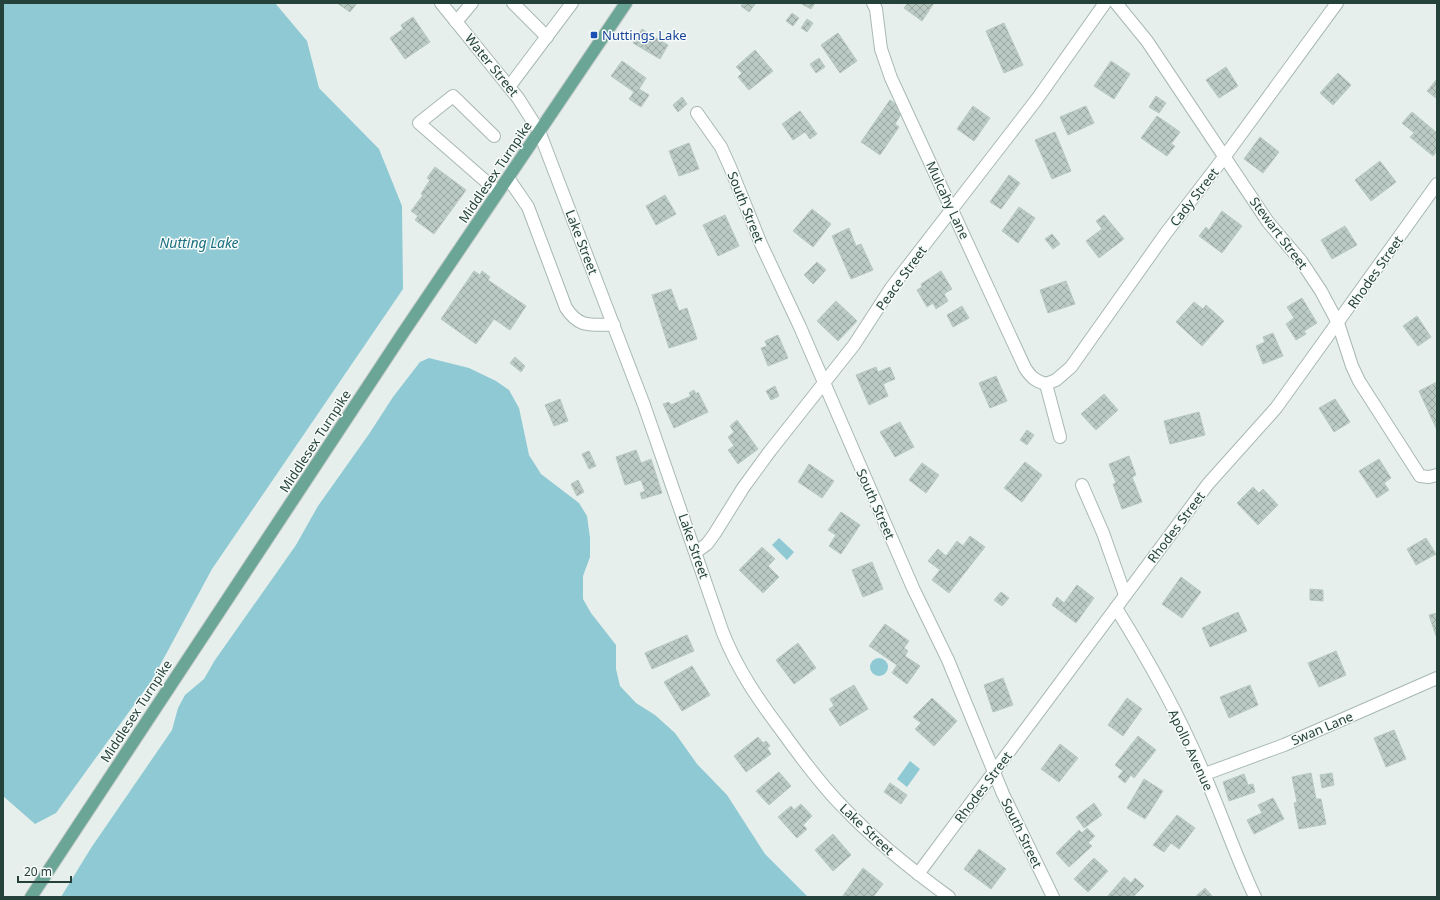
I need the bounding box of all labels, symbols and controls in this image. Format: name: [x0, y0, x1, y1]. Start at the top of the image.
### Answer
place label: Nuttings Lake: [602, 26, 687, 44]
street label: Water Street: [461, 30, 523, 101]
marker: Nuttings Lake: [589, 30, 599, 40]
street label: Middlesex Turnpike: [454, 118, 536, 226]
street label: Mulcahy Lane: [922, 158, 974, 242]
street label: Cady Street: [1165, 164, 1223, 230]
street label: South Street: [724, 169, 769, 246]
street label: Stewart Street: [1246, 193, 1312, 273]
street label: Lake Street: [561, 207, 603, 277]
street label: Rhodes Street: [1343, 232, 1407, 312]
water label: Nutting Lake: [159, 233, 239, 252]
street label: Peace Street: [871, 242, 931, 314]
street label: Middlesex Turnpike: [275, 386, 355, 496]
street label: South Street: [852, 466, 900, 542]
street label: Rhodes Street: [1143, 487, 1209, 566]
street label: Lake Street: [674, 511, 714, 581]
street label: Middlesex Turnpike: [96, 656, 176, 766]
street label: Apollo Avenue: [1164, 706, 1218, 794]
street label: Swan Lane: [1288, 707, 1356, 749]
street label: Rhodes Street: [950, 747, 1016, 826]
street label: South Street: [997, 795, 1047, 871]
street label: Lake Street: [836, 799, 898, 859]
scale bar: [18, 858, 71, 884]
text: 20 m: [24, 863, 52, 880]

